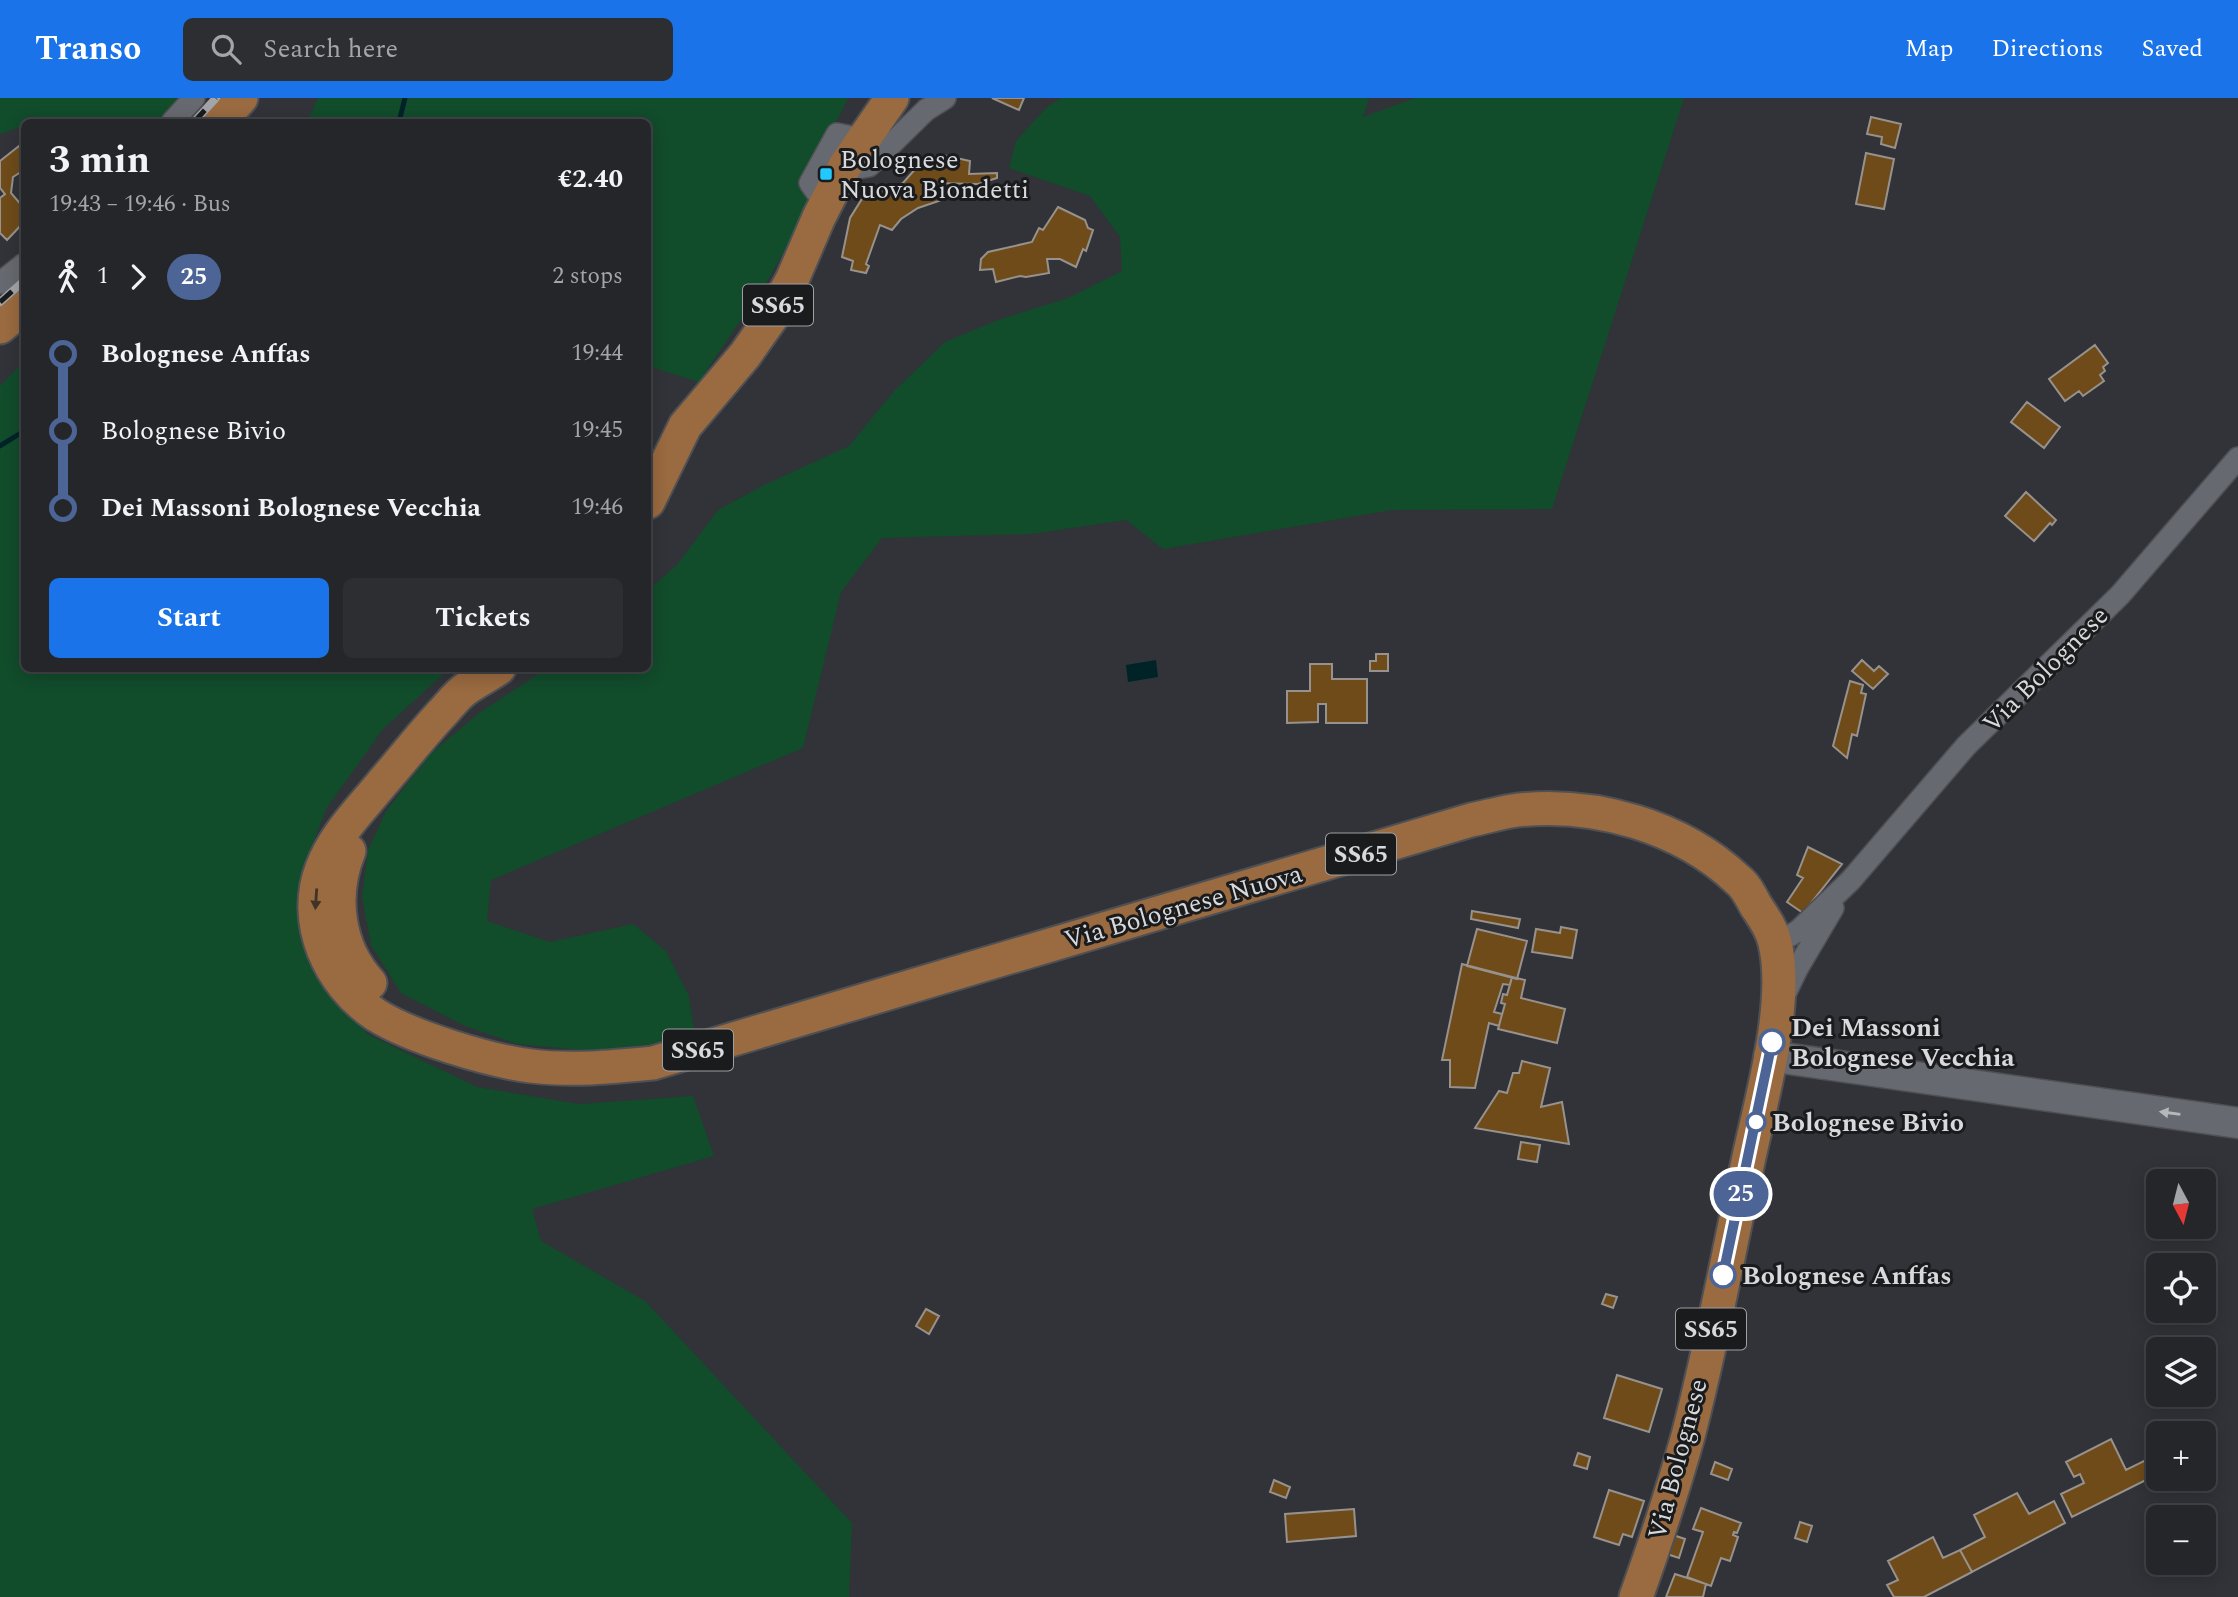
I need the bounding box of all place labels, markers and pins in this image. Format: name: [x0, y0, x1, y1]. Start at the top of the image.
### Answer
place label: Bolognese Nuova Biondetti: [840, 140, 1029, 210]
marker: Bolognese Nuova Biondetti: [818, 166, 834, 182]
place label: Dei Massoni Bolognese Vecchia: [1791, 1008, 2015, 1078]
marker: Dei Massoni Bolognese Vecchia: [1759, 1029, 1785, 1055]
place label: Bolognese Bivio: [1772, 1103, 1964, 1143]
marker: Bolognese Bivio: [1746, 1112, 1766, 1132]
place label: Bolognese Anffas: [1742, 1256, 1952, 1296]
marker: Bolognese Anffas: [1710, 1262, 1736, 1288]

